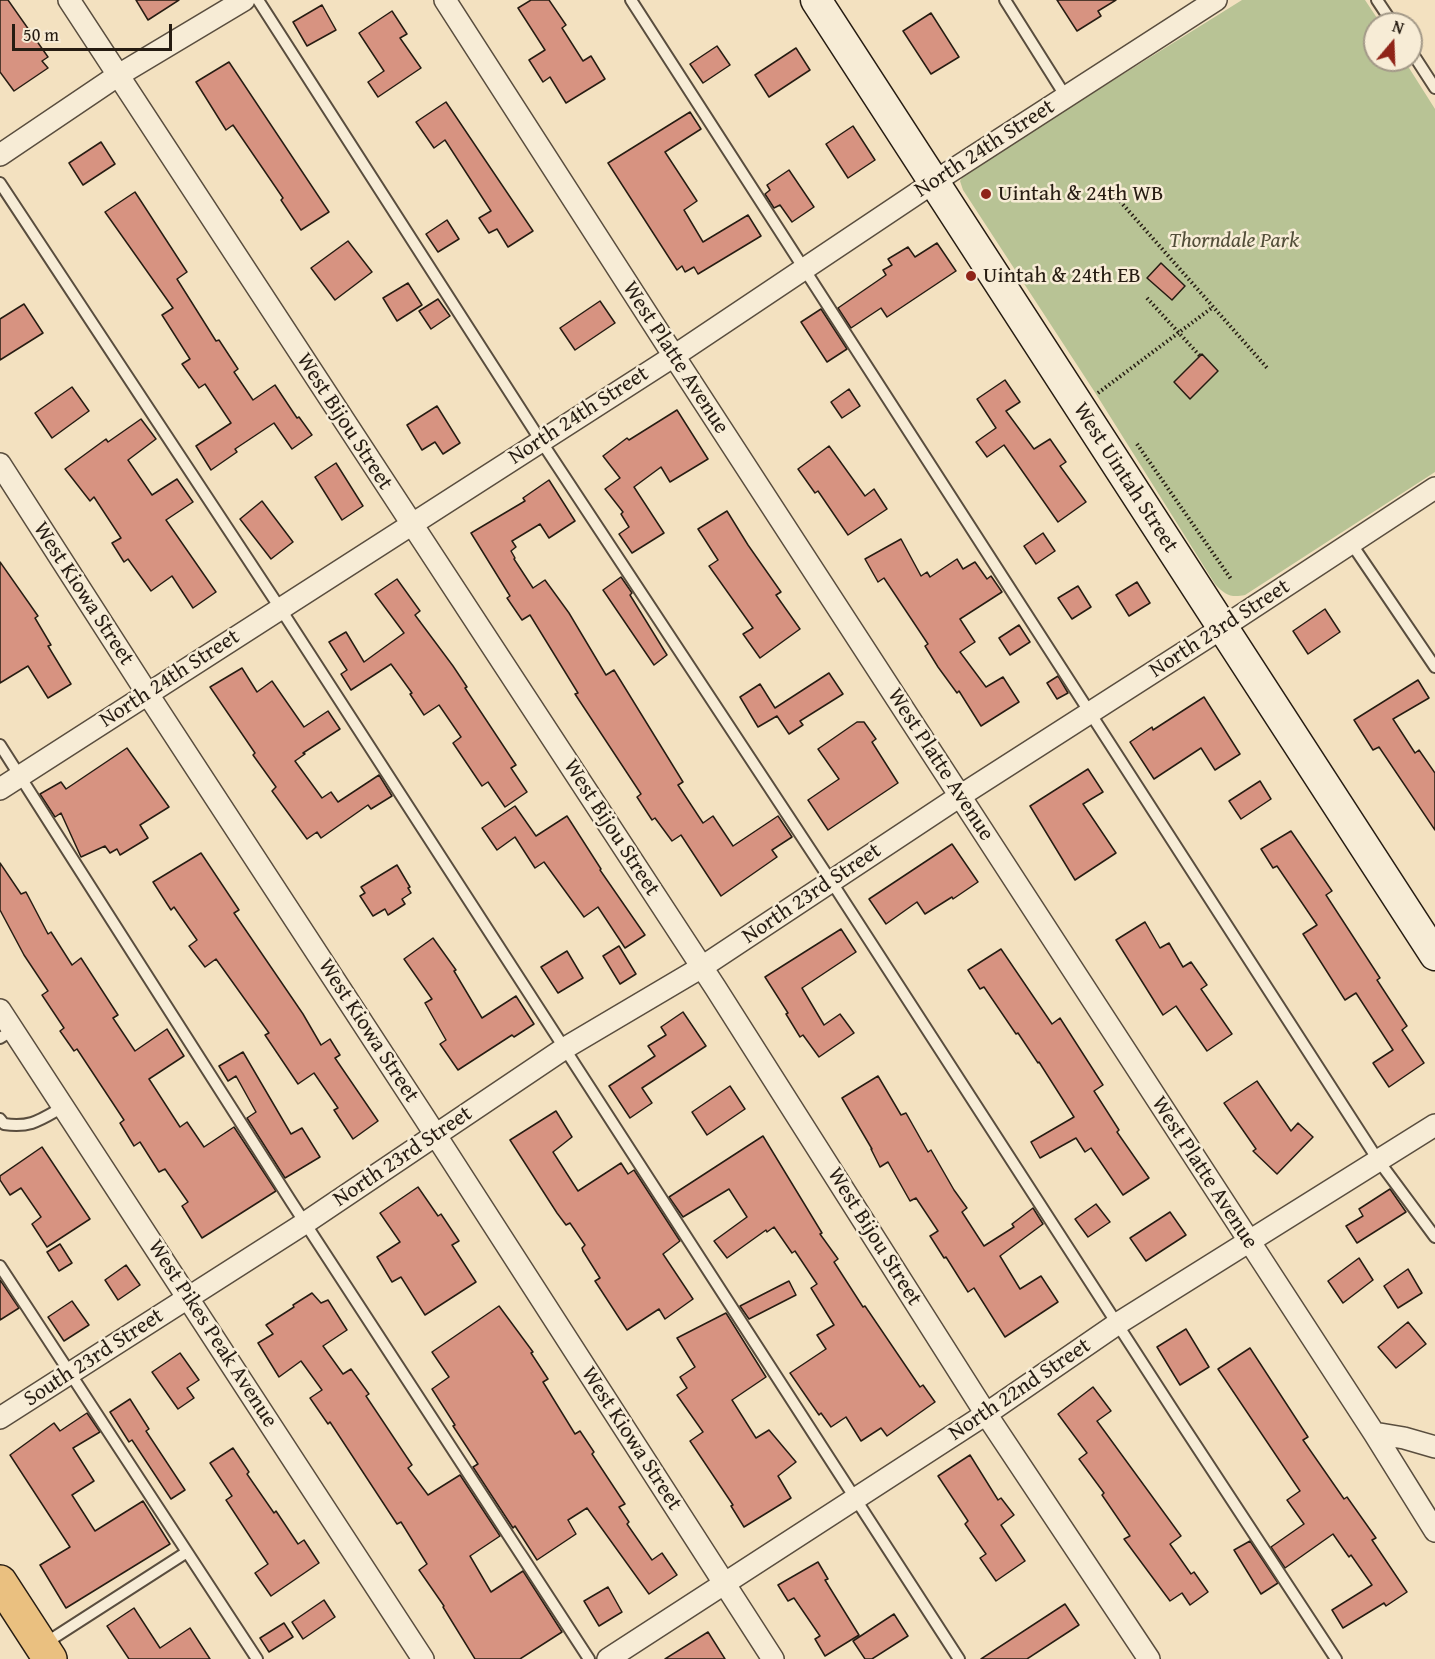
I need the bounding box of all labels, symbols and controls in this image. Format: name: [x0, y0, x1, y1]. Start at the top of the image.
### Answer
scale bar: [15, 12, 176, 50]
north arrow: [1363, 12, 1423, 72]
text: N: [1389, 14, 1407, 40]
text: 50 m: [23, 21, 59, 48]
street label: North 24th Street: [910, 94, 1060, 204]
place label: Uintah & 24th WB: [998, 181, 1163, 207]
marker: Uintah & 24th WB: [979, 187, 993, 201]
park label: Thorndale Park: [1169, 228, 1299, 254]
place label: Uintah & 24th EB: [983, 263, 1141, 289]
marker: Uintah & 24th EB: [964, 269, 978, 283]
street label: West Platte Avenue: [616, 277, 734, 439]
street label: West Bijou Street: [290, 349, 398, 495]
street label: North 24th Street: [504, 361, 654, 471]
street label: West Uintah Street: [1067, 398, 1183, 558]
street label: West Kiowa Street: [27, 517, 139, 671]
street label: North 23rd Street: [1145, 574, 1295, 684]
street label: North 24th Street: [95, 624, 245, 734]
street label: West Platte Avenue: [881, 684, 999, 846]
street label: West Bijou Street: [557, 755, 665, 901]
street label: North 23rd Street: [738, 838, 886, 950]
street label: West Kiowa Street: [312, 954, 424, 1108]
street label: West Platte Avenue: [1145, 1092, 1263, 1254]
street label: North 23rd Street: [329, 1101, 477, 1213]
street label: West Bijou Street: [821, 1163, 927, 1311]
street label: West Pikes Peak Avenue: [141, 1235, 283, 1433]
street label: South 23rd Street: [19, 1303, 169, 1413]
street label: North 22nd Street: [944, 1333, 1096, 1447]
street label: West Kiowa Street: [575, 1362, 687, 1516]

